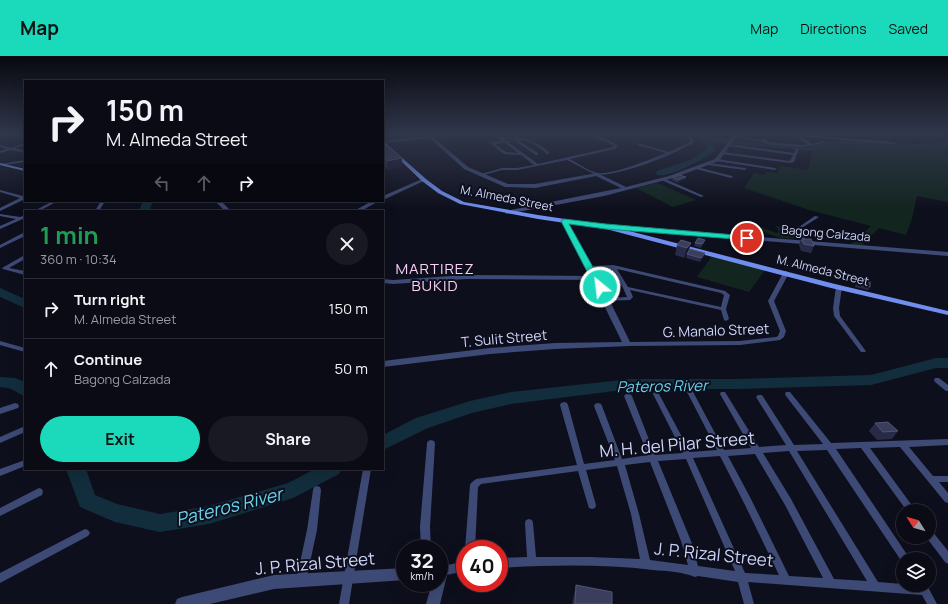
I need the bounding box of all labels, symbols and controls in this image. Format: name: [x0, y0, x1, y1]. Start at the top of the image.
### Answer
text: Map: [20, 15, 59, 41]
text: Map: [750, 19, 778, 38]
text: Directions: [800, 19, 867, 38]
text: Saved: [889, 19, 928, 38]
text: 150 m: [106, 91, 184, 129]
icon: right: [40, 96, 92, 148]
text: M. Almeda Street: [106, 127, 248, 151]
icon: left: [151, 172, 173, 194]
icon: ahead: [193, 172, 215, 194]
icon: right: [235, 172, 257, 194]
street label: M. Almeda Street: [459, 181, 555, 215]
text: 1 min: [40, 218, 99, 251]
pin: [730, 221, 764, 255]
street label: Bagong Calzada: [781, 221, 871, 245]
button: close: [326, 223, 368, 265]
icon: arrive: [736, 227, 758, 249]
text: 360 m · 10:34: [40, 250, 117, 268]
street label: M. Almeda Street: [775, 250, 871, 290]
district label: MARTIREZ BUKID: [395, 258, 475, 296]
position arrow: [579, 266, 621, 308]
text: Turn right: [74, 289, 145, 310]
icon: right: [40, 298, 62, 320]
text: 150 m: [329, 298, 368, 319]
text: M. Almeda Street: [74, 310, 176, 328]
street label: G. Manalo Street: [662, 319, 770, 341]
street label: T. Sulit Street: [460, 325, 548, 351]
text: Continue: [74, 349, 142, 370]
icon: ahead: [40, 358, 62, 380]
text: 50 m: [334, 358, 368, 379]
text: Bagong Calzada: [74, 370, 171, 388]
water label: Pateros River: [616, 375, 710, 397]
button: Exit: [40, 416, 200, 462]
button: Share: [208, 416, 368, 462]
street label: M. H. del Pilar Street: [598, 426, 756, 462]
water label: Pateros River: [173, 481, 287, 531]
north arrow: [896, 504, 936, 544]
map controls: [896, 504, 936, 592]
street label: J. P. Rizal Street: [653, 536, 775, 572]
speed limit sign: 40: [456, 540, 508, 592]
street label: J. P. Rizal Street: [254, 546, 376, 580]
text: 32: [410, 547, 434, 574]
button: layers: [896, 552, 936, 592]
text: km/h: [410, 569, 434, 583]

